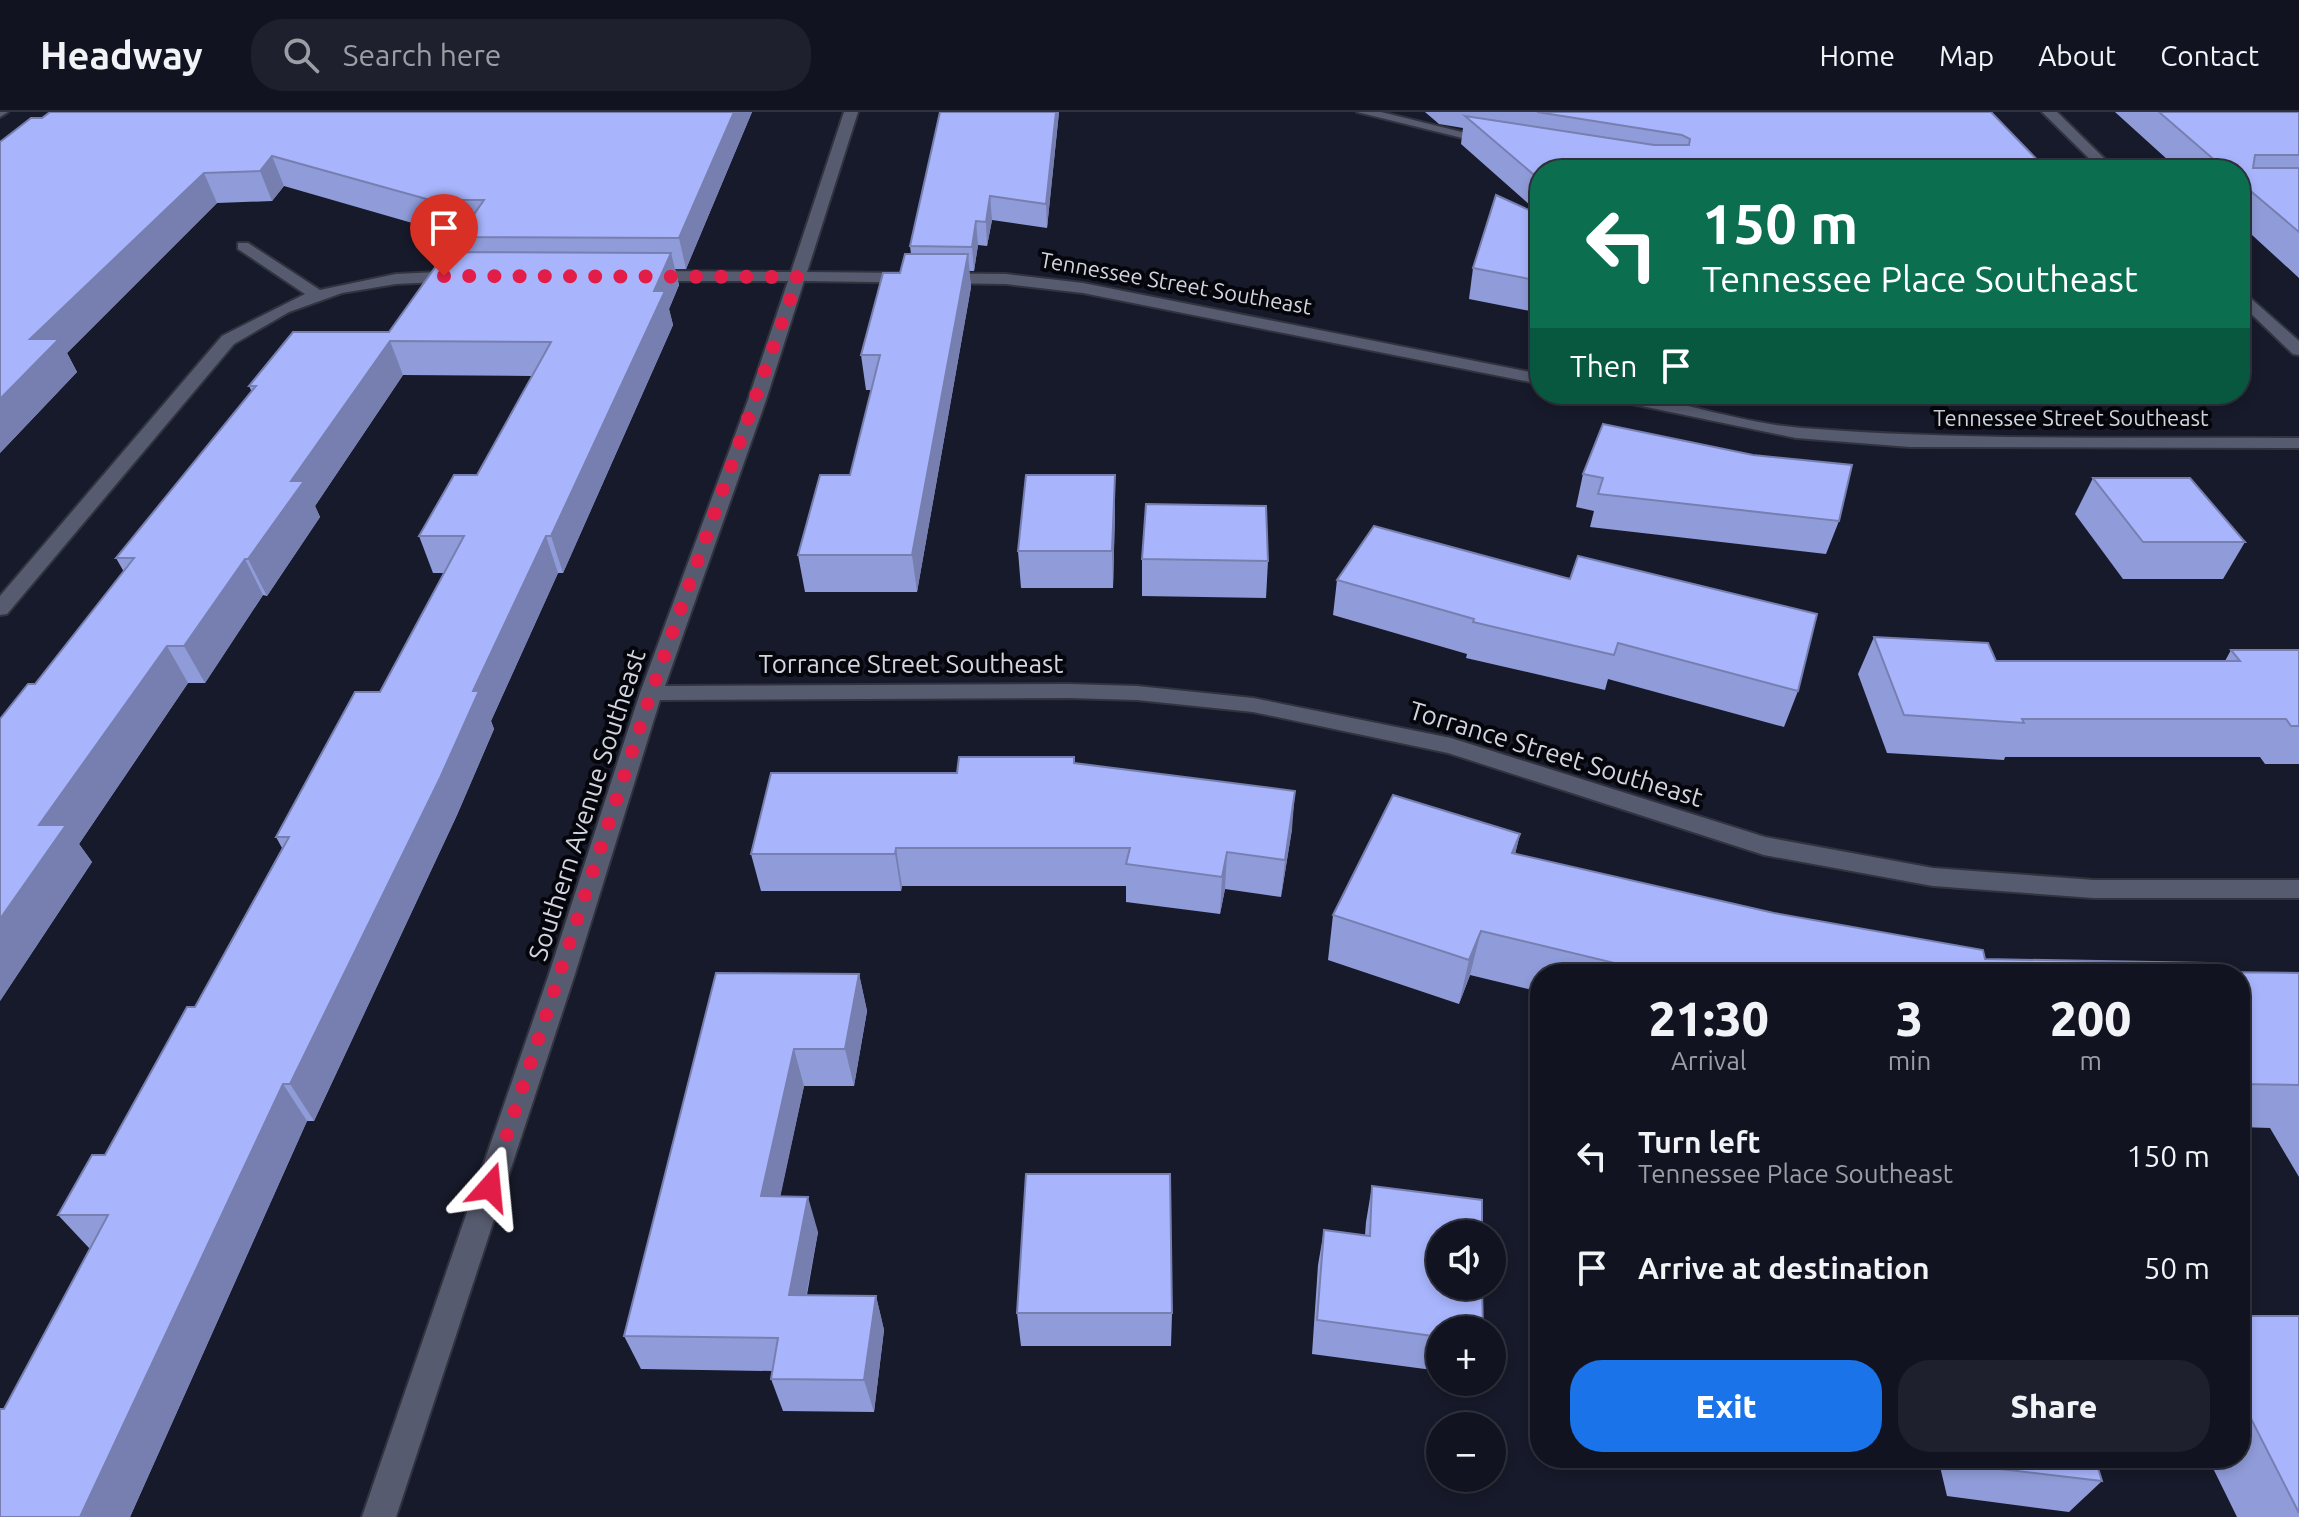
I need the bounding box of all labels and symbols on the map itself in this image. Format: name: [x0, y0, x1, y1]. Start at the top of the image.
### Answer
pin: [410, 194, 478, 276]
street label: Tennessee Street Southeast: [1038, 246, 1314, 319]
street label: Tennessee Street Southeast: [1933, 405, 2209, 430]
street label: Southern Avenue Southeast: [522, 646, 651, 964]
street label: Torrance Street Southeast: [758, 649, 1064, 678]
street label: Torrance Street Southeast: [1406, 695, 1706, 812]
position arrow: [448, 1145, 532, 1229]

